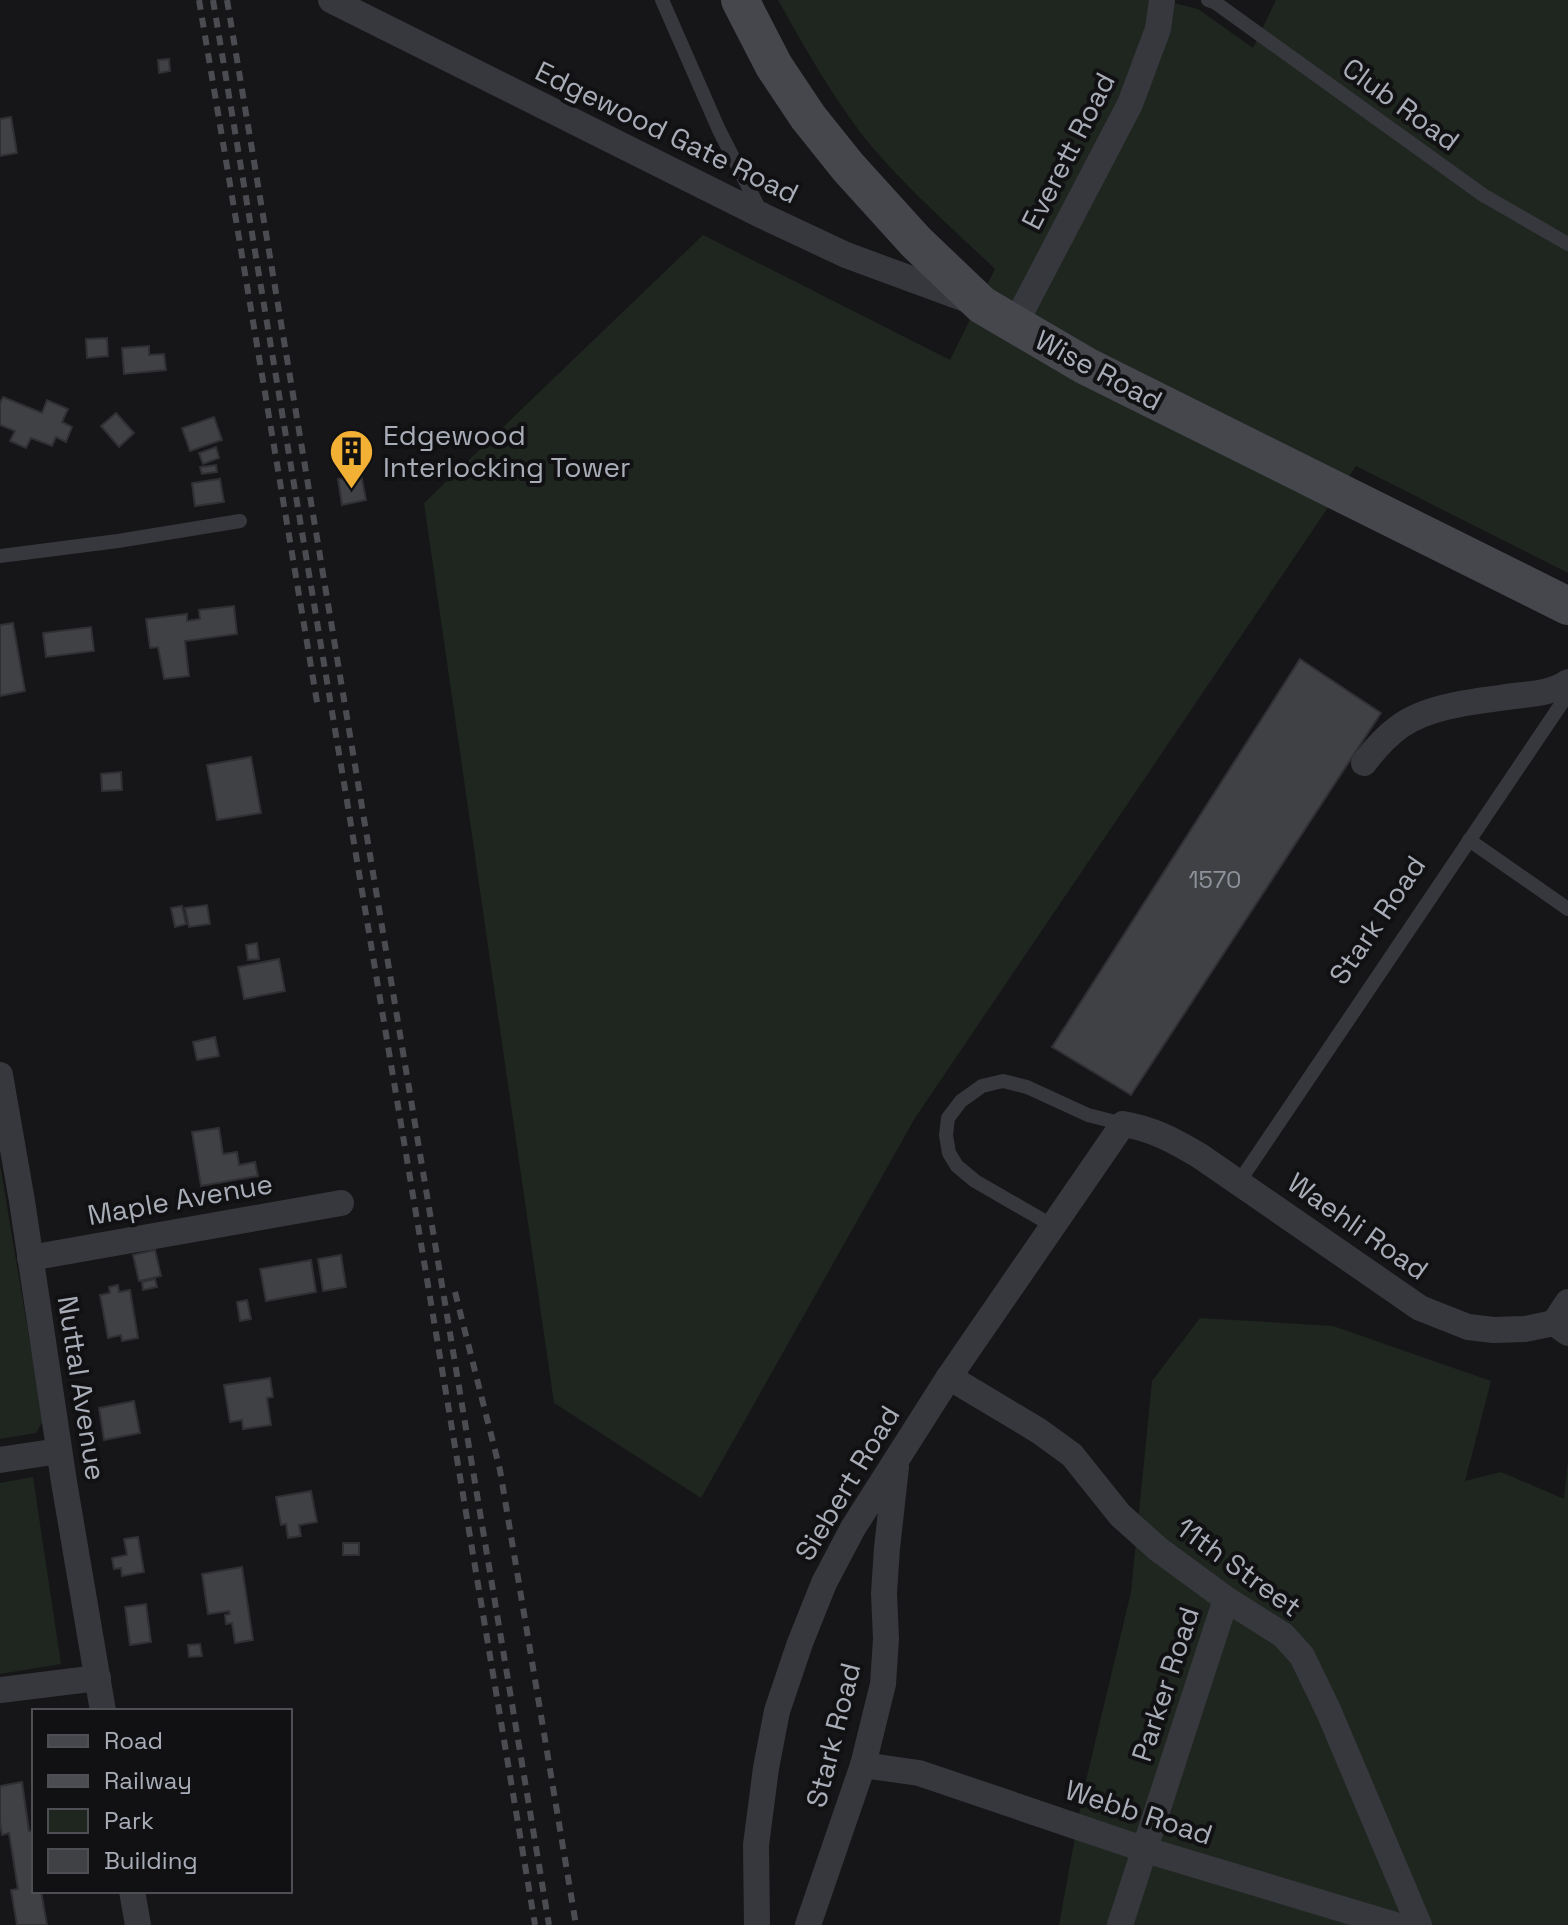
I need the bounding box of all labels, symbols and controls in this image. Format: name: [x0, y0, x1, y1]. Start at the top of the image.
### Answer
street label: Club Road: [1335, 49, 1467, 159]
street label: Edgewood Gate Road: [529, 53, 805, 211]
street label: Everett Road: [1013, 67, 1123, 235]
street label: Wise Road: [1029, 322, 1169, 418]
place label: Edgewood Interlocking Tower: [383, 417, 631, 485]
building icon: Edgewood Interlocking Tower: [328, 427, 376, 490]
street label: Stark Road: [1321, 849, 1433, 991]
house number: 1570: [1189, 864, 1241, 895]
street label: Waehli Road: [1281, 1164, 1435, 1288]
street label: Maple Avenue: [85, 1165, 275, 1233]
street label: Nuttal Avenue: [50, 1293, 114, 1483]
street label: Siebert Road: [787, 1399, 907, 1567]
street label: 11th Street: [1169, 1509, 1309, 1625]
street label: Parker Road: [1123, 1602, 1207, 1766]
street label: Stark Road: [798, 1659, 868, 1811]
legend: [32, 1709, 292, 1893]
text: Road: [104, 1725, 163, 1756]
text: Railway: [104, 1765, 192, 1796]
street label: Webb Road: [1061, 1771, 1217, 1853]
text: Park: [104, 1805, 154, 1836]
text: Building: [104, 1845, 198, 1876]

